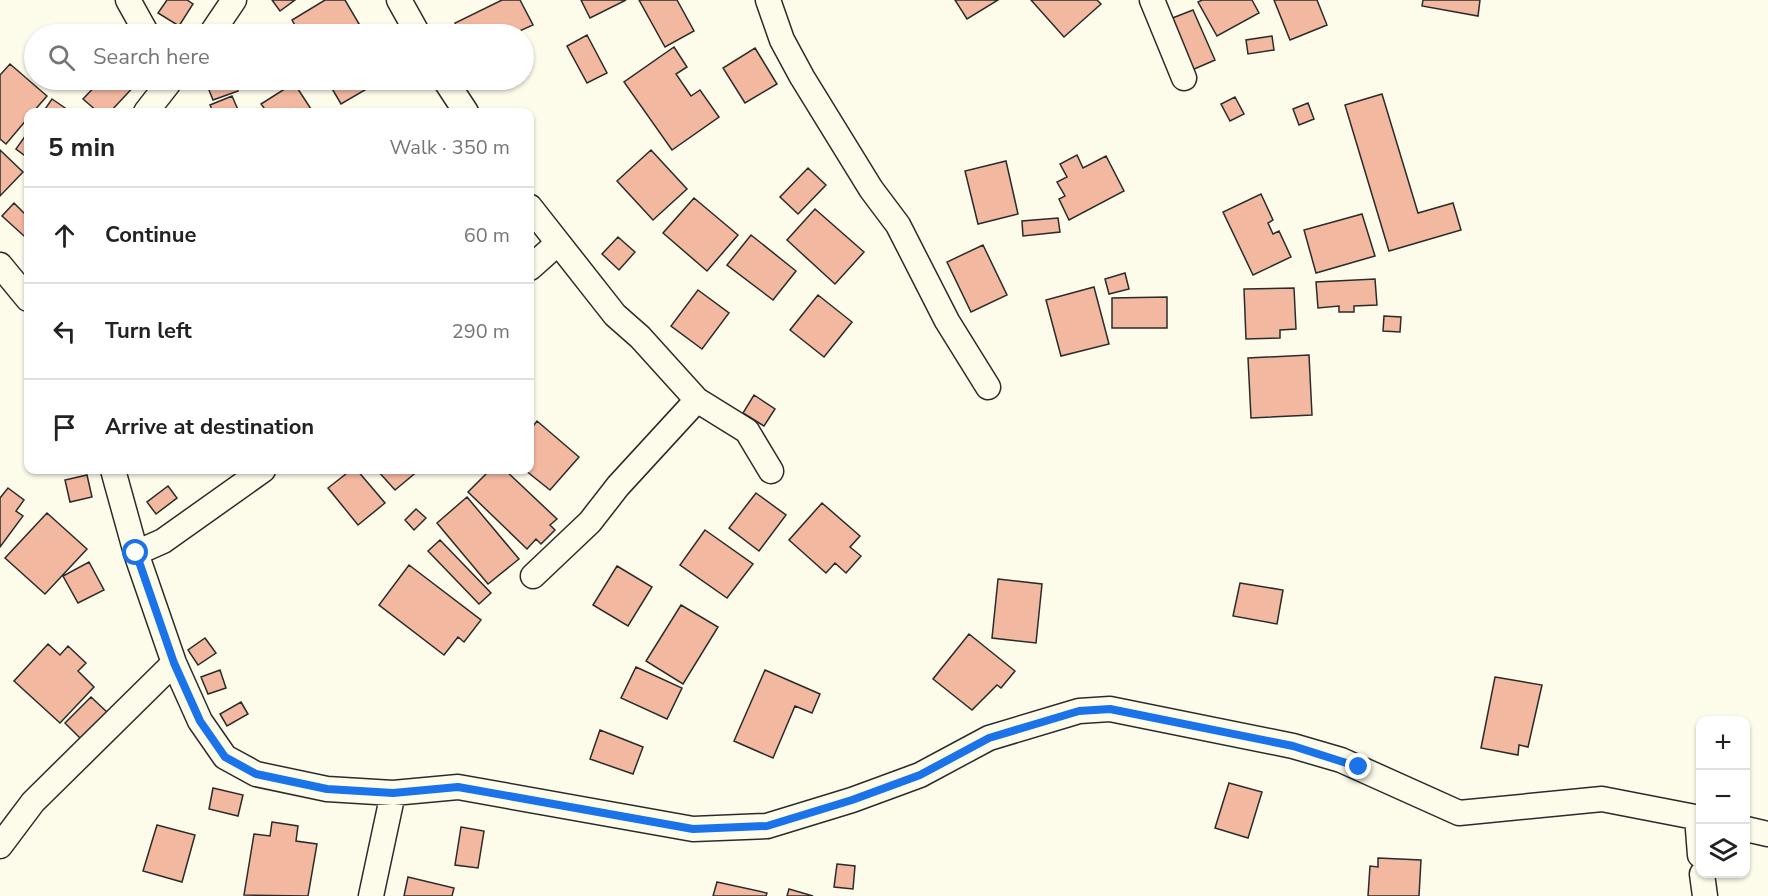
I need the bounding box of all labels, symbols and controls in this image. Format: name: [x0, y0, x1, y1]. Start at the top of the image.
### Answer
search box: [24, 24, 534, 90]
icon: search: [45, 41, 78, 74]
text: Search here: [93, 42, 210, 72]
text: 5 min: [48, 130, 115, 165]
text: Walk · 350 m: [390, 134, 510, 161]
icon: ahead: [48, 219, 81, 252]
text: Continue: [105, 220, 196, 250]
text: 60 m: [464, 222, 510, 249]
icon: left: [48, 315, 81, 348]
text: Turn left: [105, 316, 192, 346]
text: 290 m: [452, 318, 510, 345]
icon: arrive: [48, 411, 81, 444]
text: Arrive at destination: [105, 412, 314, 442]
route start: [122, 539, 148, 565]
map controls: [1696, 716, 1750, 878]
button: +: [1696, 716, 1750, 770]
route end: [1345, 753, 1371, 779]
button: −: [1696, 770, 1750, 824]
button: layers: [1696, 824, 1750, 878]

